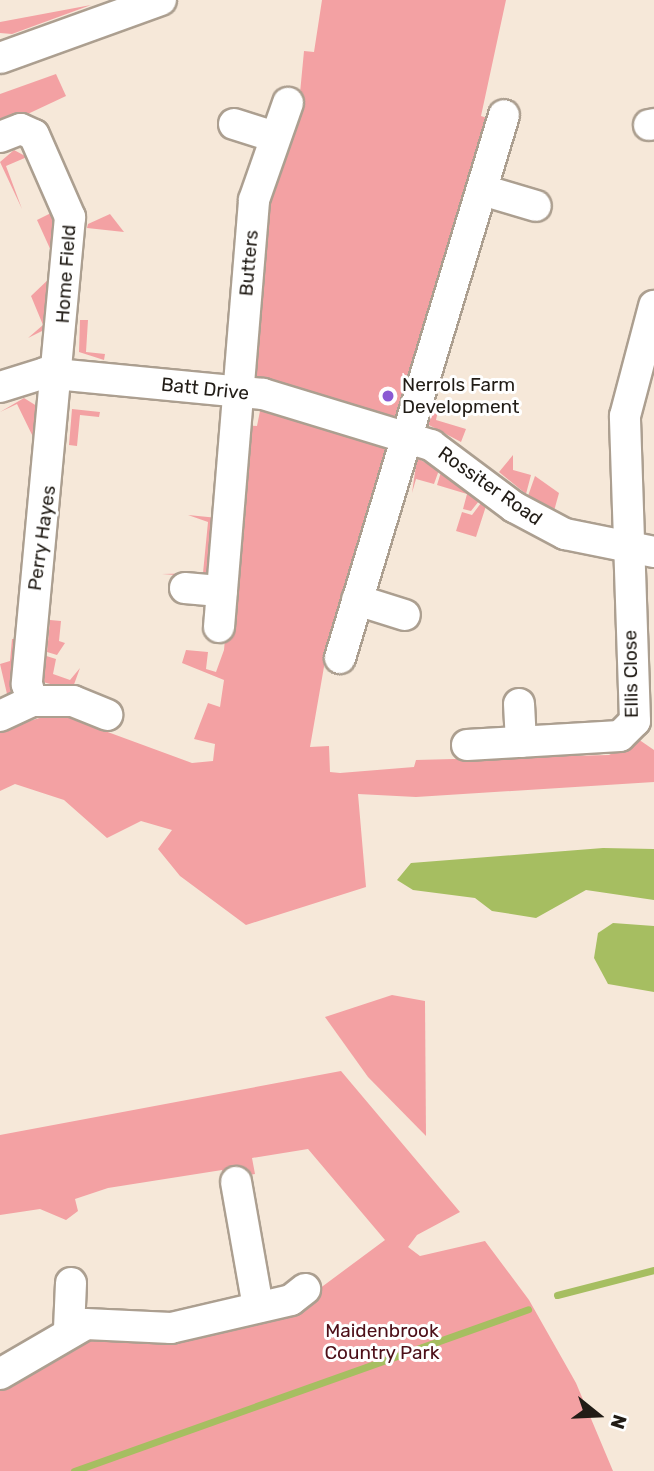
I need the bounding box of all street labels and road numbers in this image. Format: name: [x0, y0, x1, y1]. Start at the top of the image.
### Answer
street label: Home Field: [51, 224, 81, 324]
street label: Butters: [235, 229, 263, 297]
street label: Batt Drive: [160, 373, 250, 405]
street label: Rossiter Road: [433, 442, 547, 530]
street label: Perry Hayes: [23, 484, 61, 592]
street label: Ellis Close: [619, 630, 643, 718]

